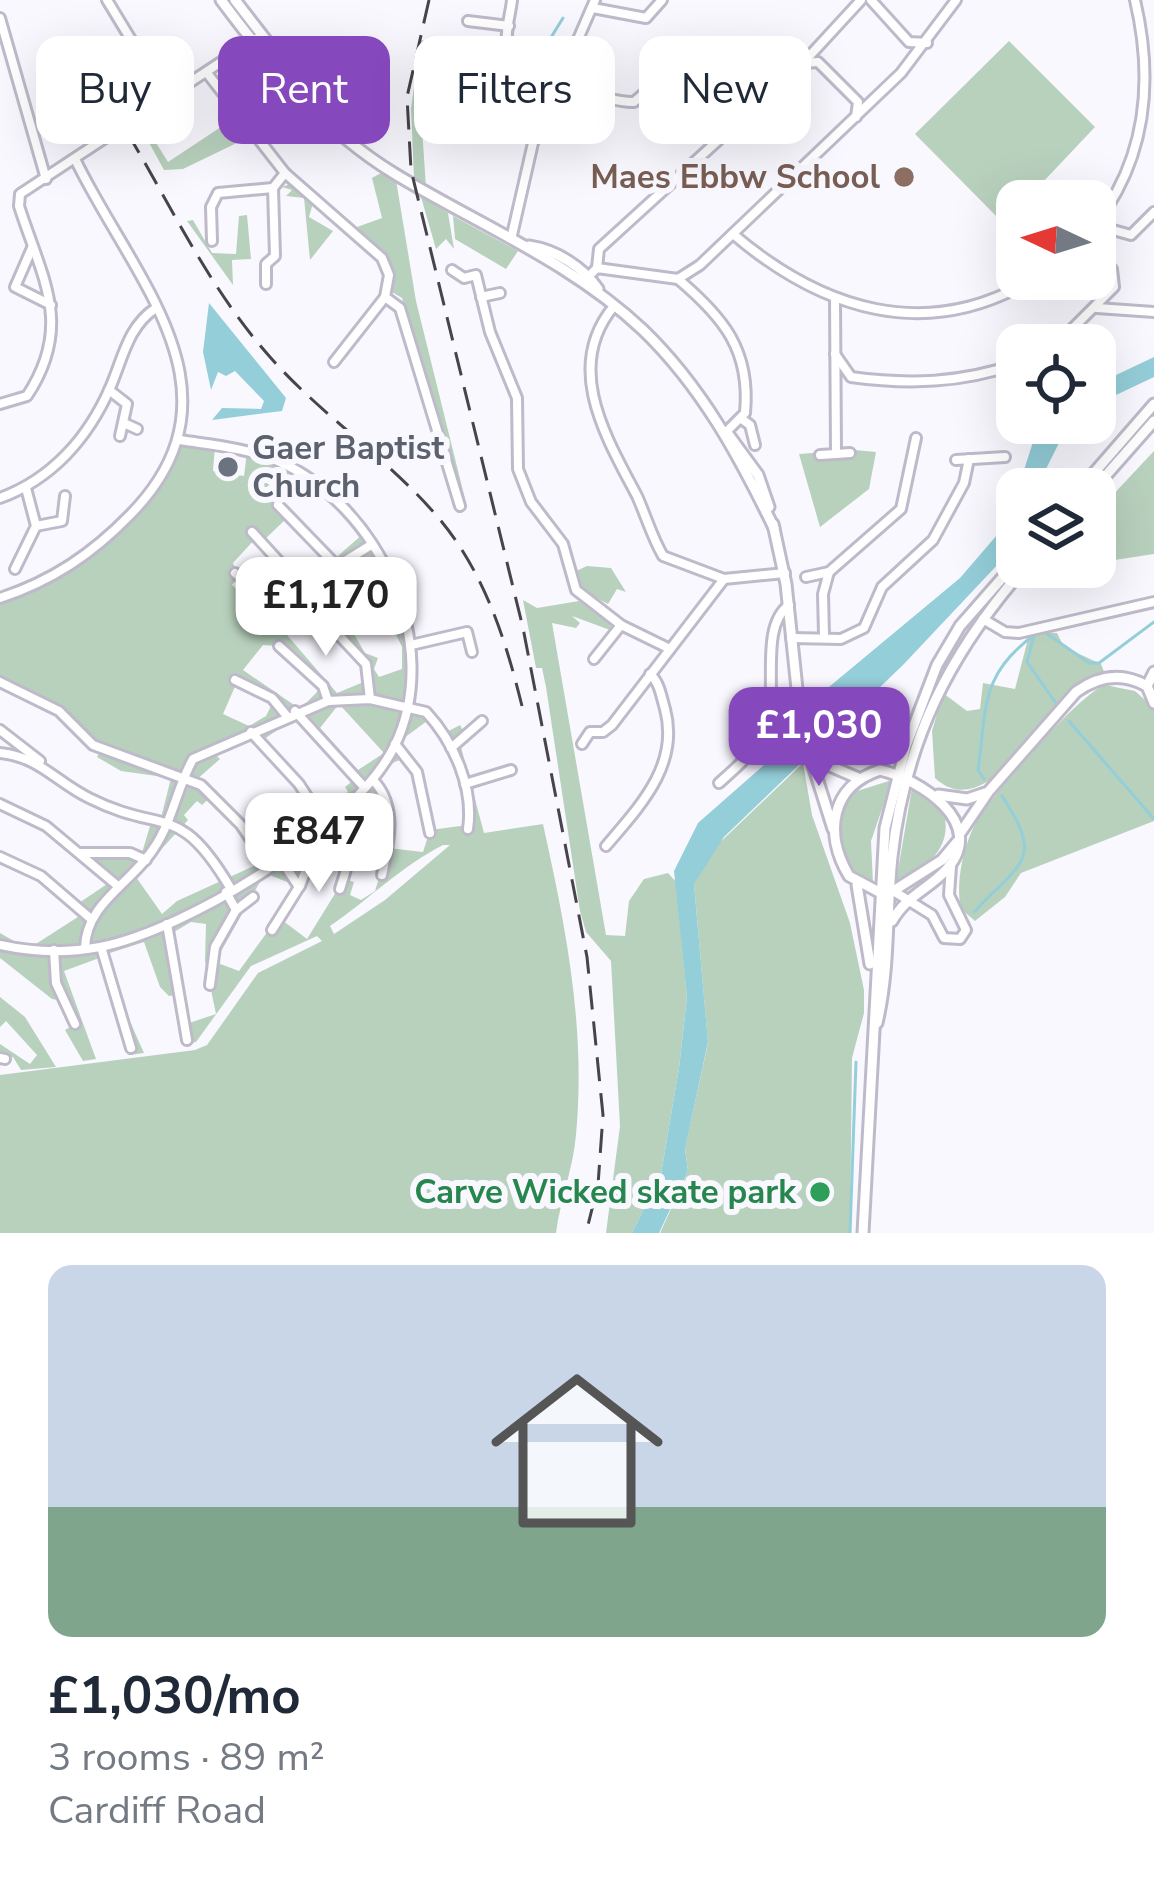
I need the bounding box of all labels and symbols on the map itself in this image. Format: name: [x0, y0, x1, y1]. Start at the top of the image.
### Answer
place label: Maes Ebbw School: [590, 155, 880, 200]
marker: Maes Ebbw School: [891, 164, 917, 190]
north arrow: [996, 180, 1116, 300]
place label: Gaer Baptist Church: [252, 426, 444, 509]
marker: Gaer Baptist Church: [215, 454, 241, 480]
pin: £1,170: [228, 557, 424, 659]
pin: £1,030: [721, 687, 917, 789]
pin: £847: [248, 793, 390, 895]
place label: Carve Wicked skate park: [414, 1170, 797, 1215]
marker: Carve Wicked skate park: [807, 1179, 833, 1205]

